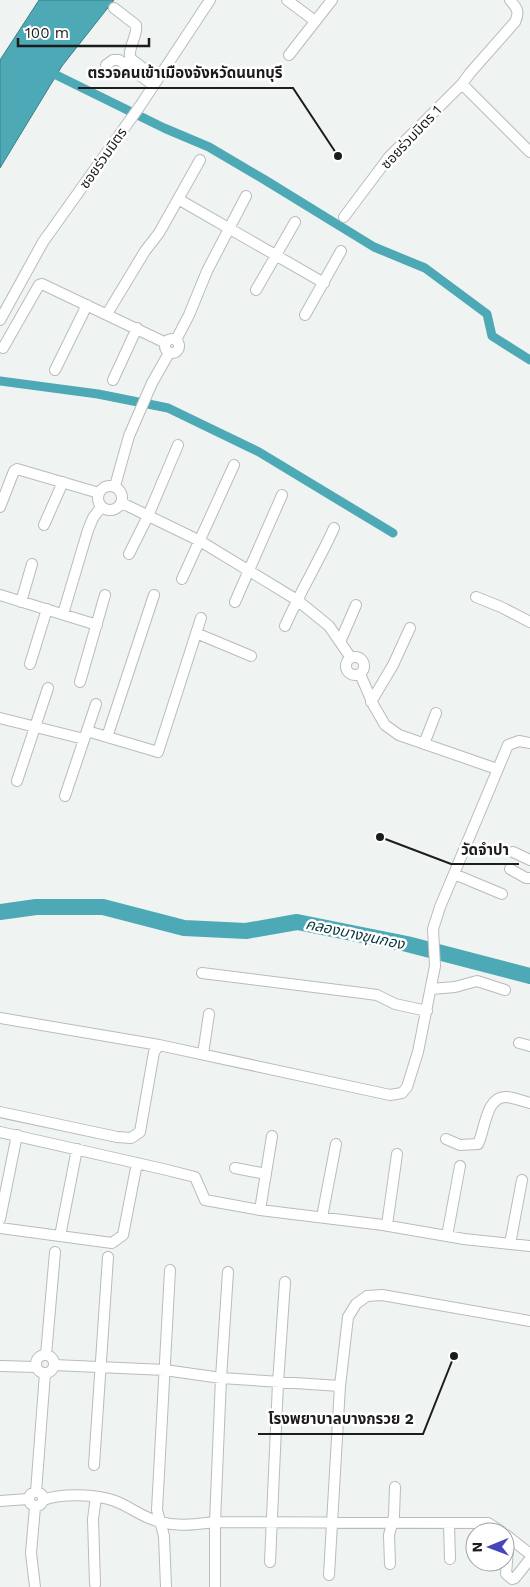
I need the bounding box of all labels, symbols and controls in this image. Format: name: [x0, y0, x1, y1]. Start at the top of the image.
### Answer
scale bar: [18, 15, 149, 47]
text: 100 m: [25, 24, 69, 42]
callout: ตรวจคนเข้าเมืองจังหวัดนนทบุรี: [78, 58, 293, 88]
text: ตรวจคนเข้าเมืองจังหวัดนนทบุรี: [87, 64, 283, 82]
street label: ซอยร่วมมิตร 1: [378, 102, 444, 172]
street label: ซอยร่วมมิตร: [76, 124, 130, 192]
callout: วัดจําปา: [451, 834, 519, 864]
text: วัดจําปา: [461, 841, 509, 859]
water label: คลองบางขุนกอง: [304, 915, 407, 953]
callout: โรงพยาบาลบางกรวย 2: [258, 1404, 423, 1434]
text: โรงพยาบาลบางกรวย 2: [268, 1410, 414, 1428]
north arrow: [465, 1522, 515, 1572]
text: N: [469, 1542, 485, 1553]

